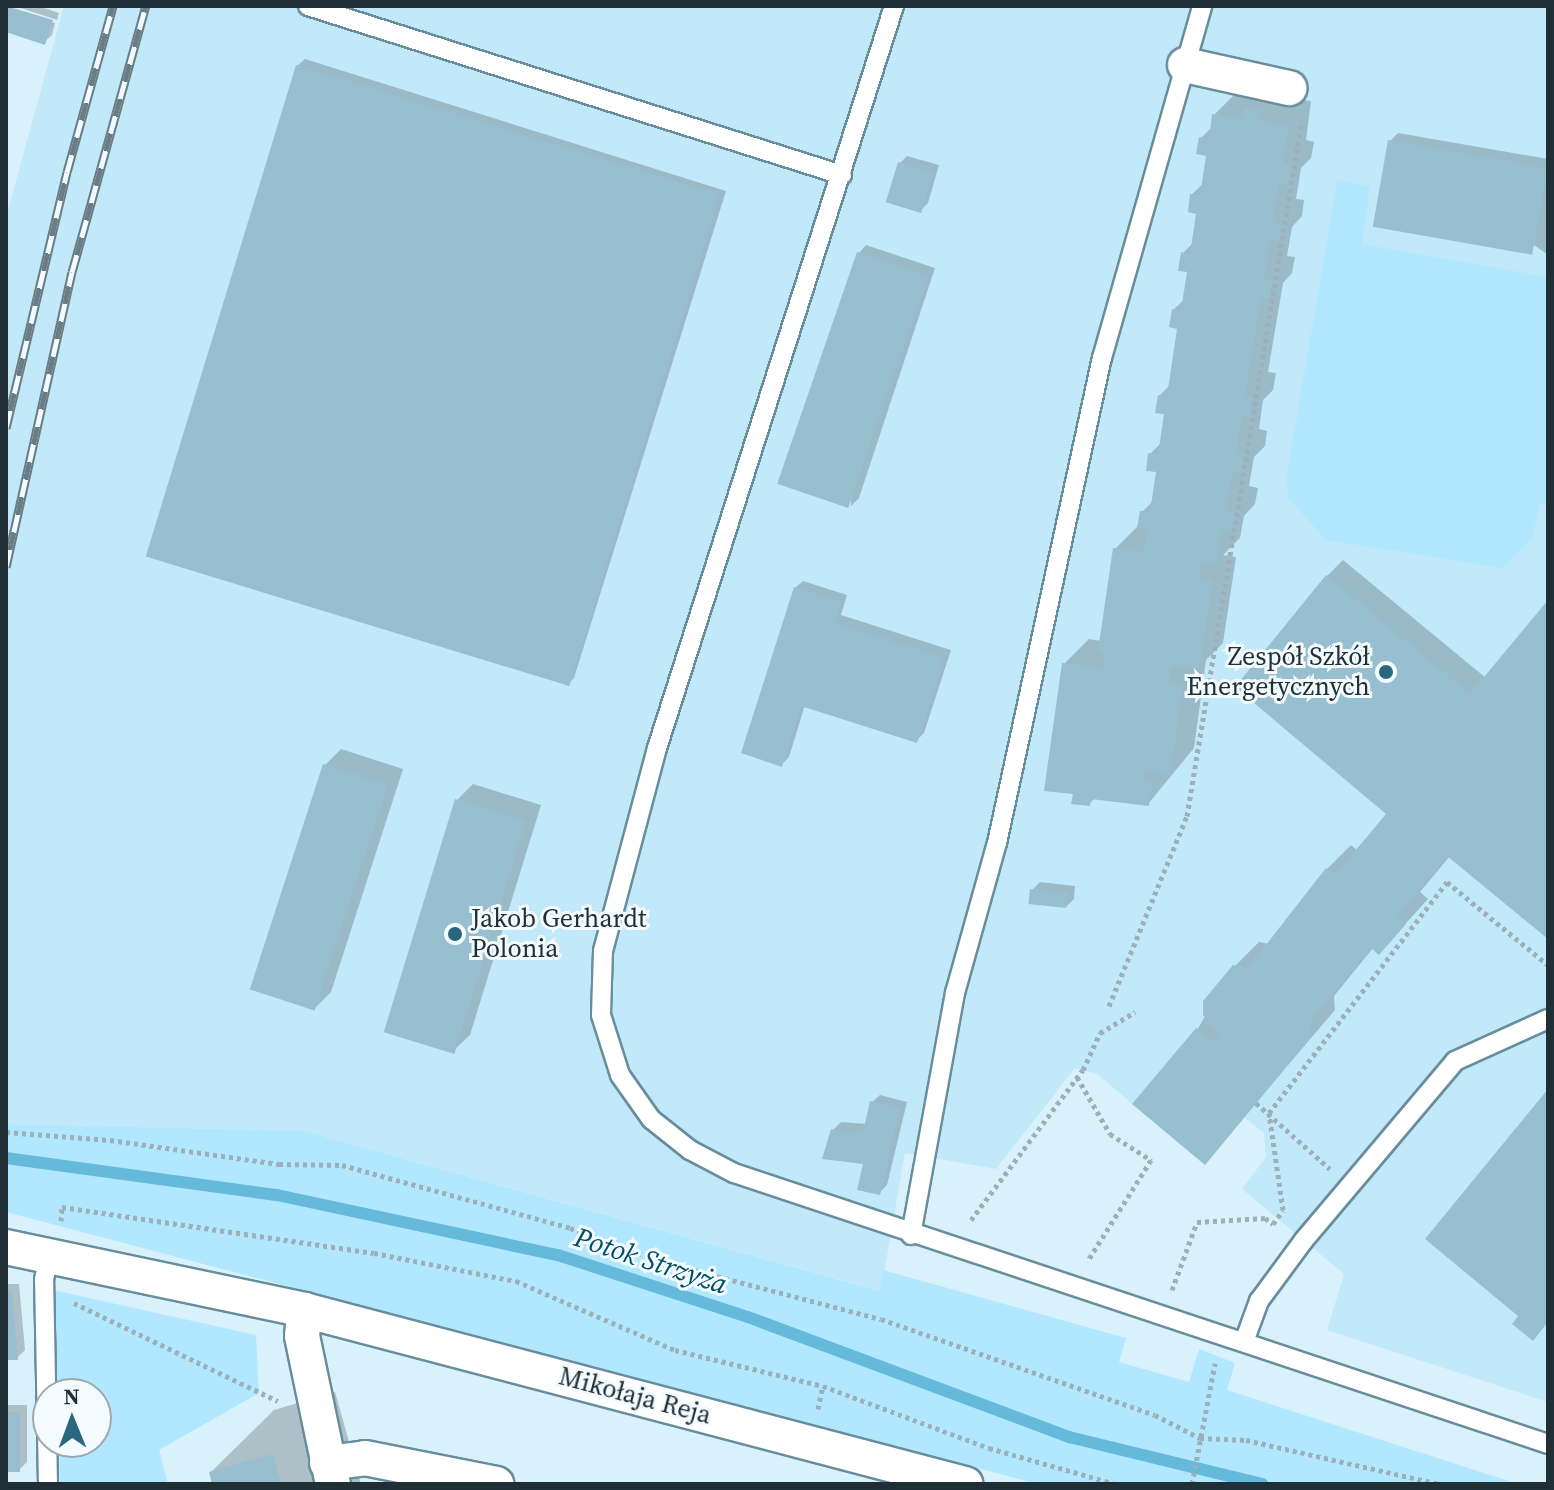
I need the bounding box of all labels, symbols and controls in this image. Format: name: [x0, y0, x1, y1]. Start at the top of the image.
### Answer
place label: Zespół Szkół Energetycznych: [1187, 641, 1370, 702]
marker: Zespół Szkół Energetycznych: [1377, 663, 1395, 681]
place label: Jakob Gerhardt Polonia: [471, 903, 646, 964]
marker: Jakob Gerhardt Polonia: [446, 925, 464, 943]
water label: Potok Strzyża: [570, 1220, 732, 1300]
street label: Mikołaja Reja: [555, 1361, 715, 1431]
north arrow: [32, 1378, 112, 1458]
text: N: [63, 1381, 80, 1411]

